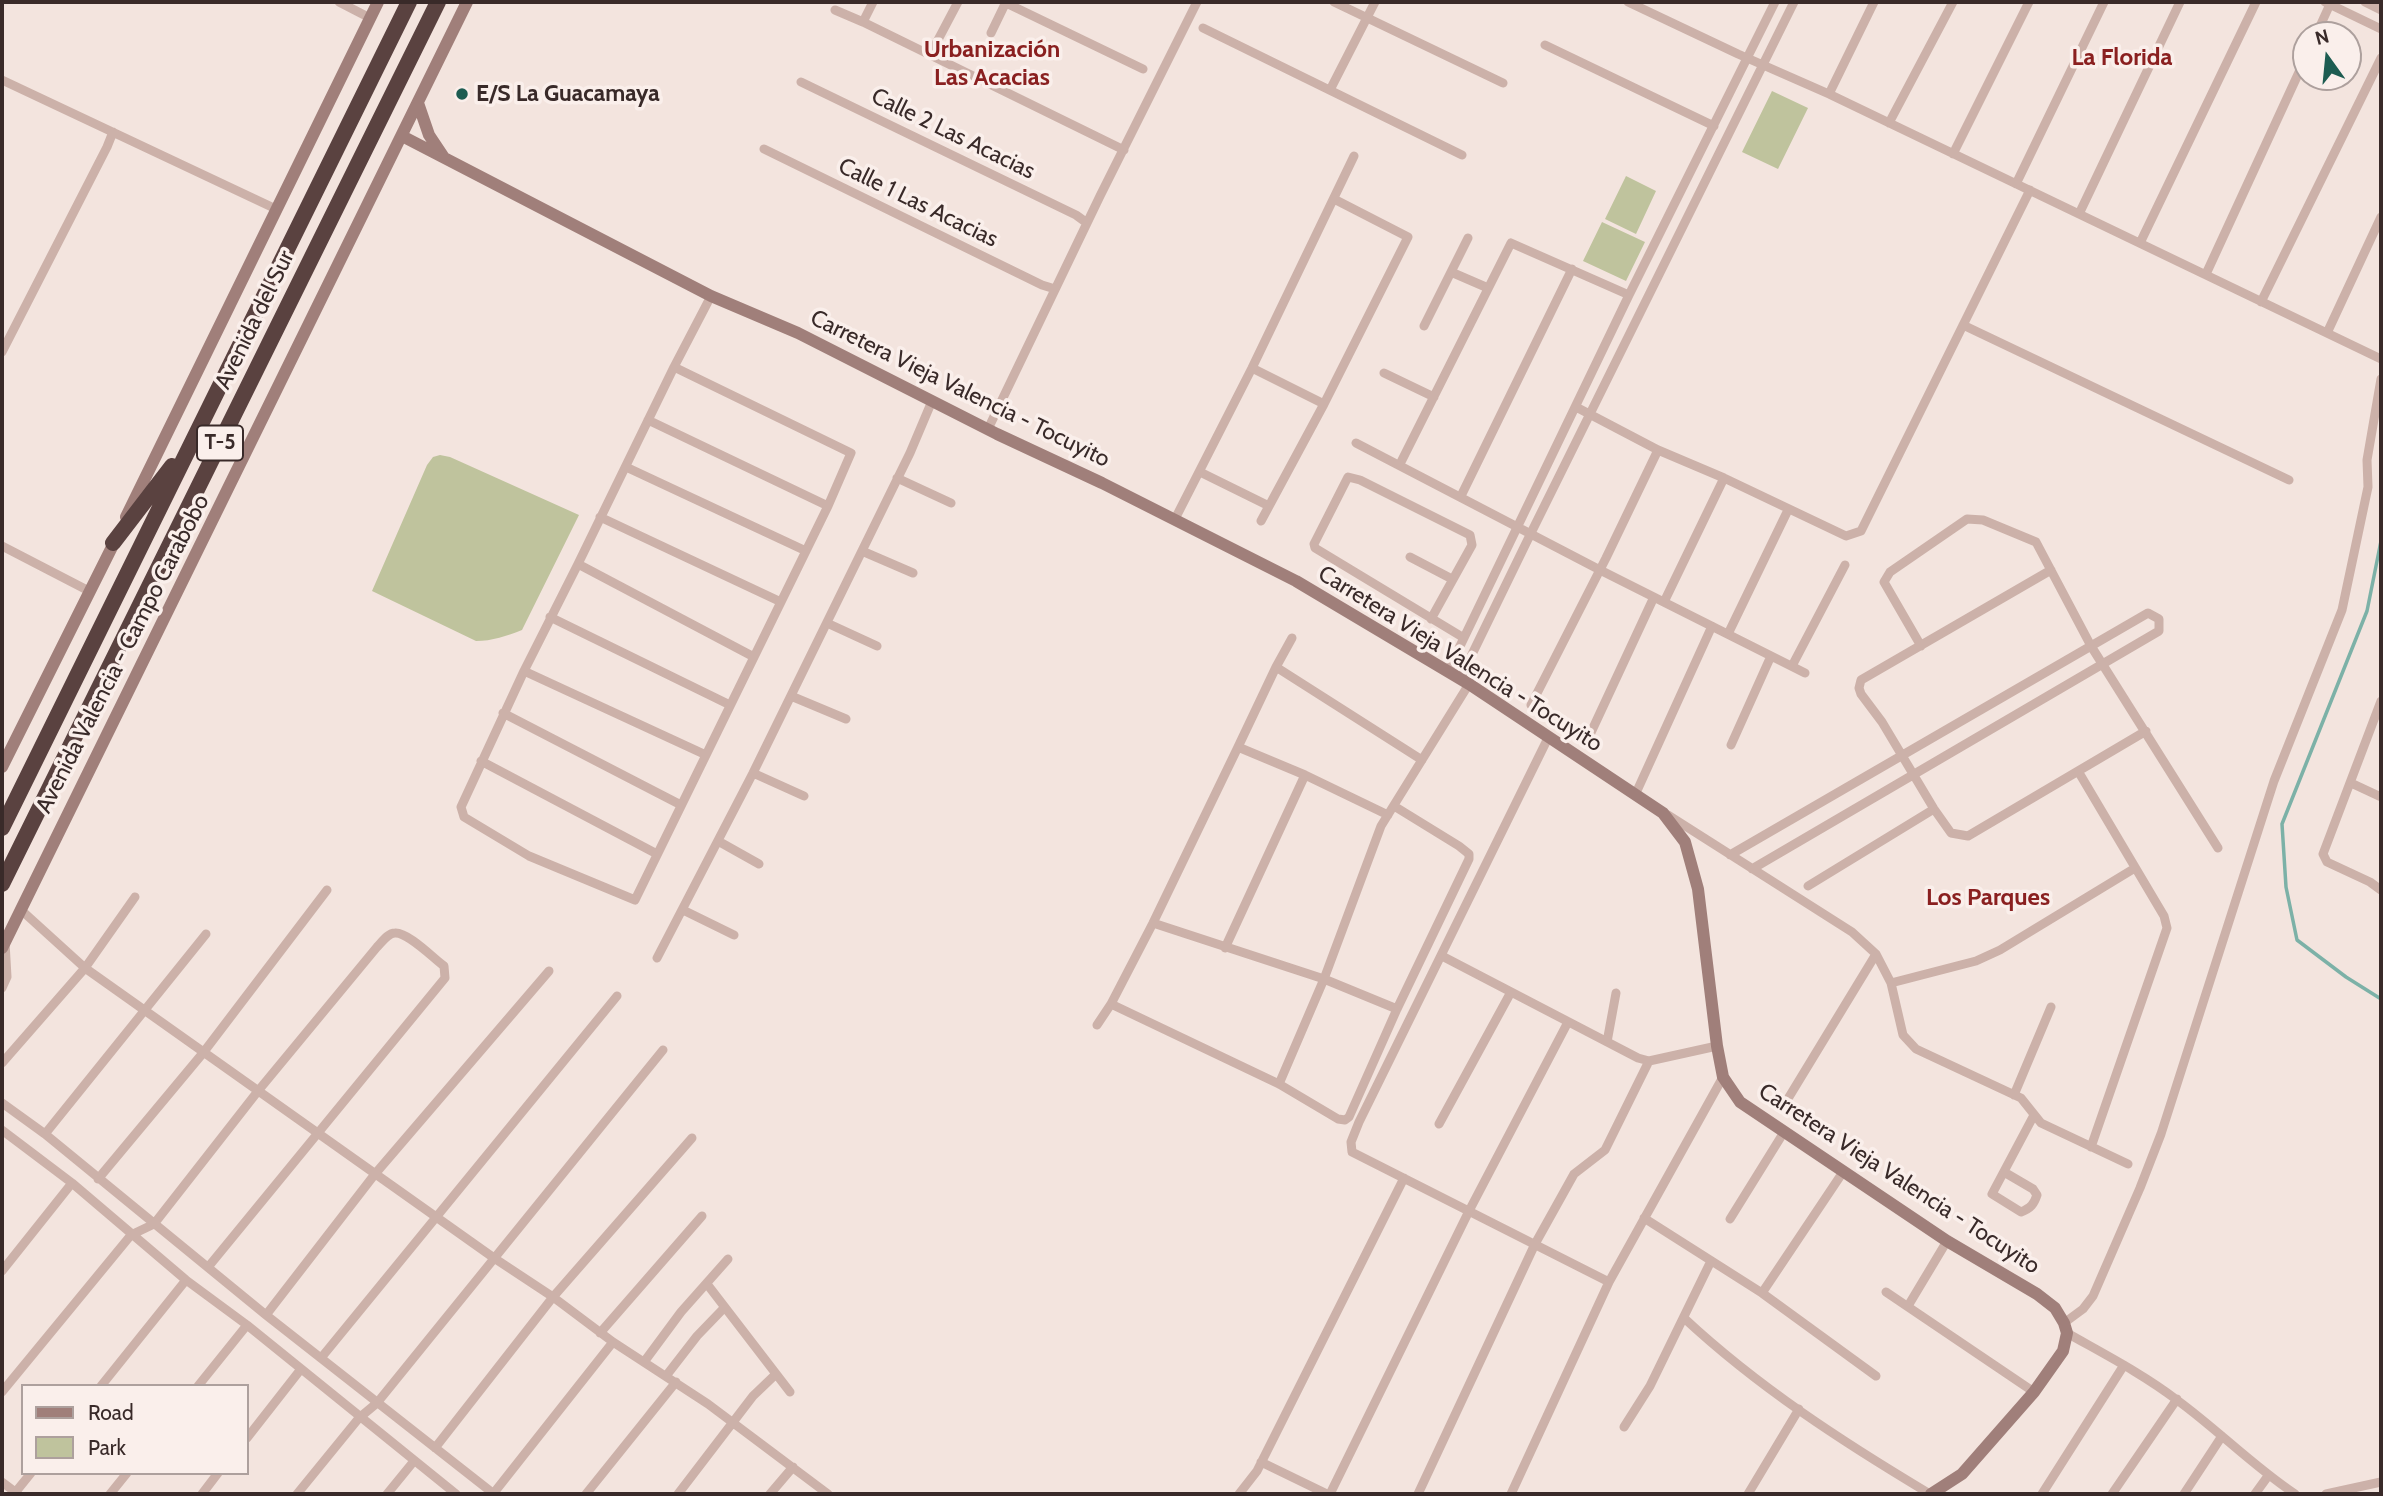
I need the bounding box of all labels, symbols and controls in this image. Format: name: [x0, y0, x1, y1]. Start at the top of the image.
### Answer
north arrow: [2292, 21, 2362, 91]
text: N: [2312, 24, 2331, 50]
district label: Urbanización Las Acacias: [924, 36, 1060, 92]
district label: La Florida: [2071, 44, 2173, 72]
place label: E/S La Guacamaya: [476, 80, 660, 108]
street label: Calle 2 Las Acacias: [867, 82, 1039, 186]
marker: E/S La Guacamaya: [454, 86, 470, 102]
street label: Calle 1 Las Acacias: [834, 152, 1002, 254]
street label: Avenida del Sur: [210, 246, 300, 394]
street label: Carretera Vieja Valencia - Tocuyito: [806, 304, 1114, 474]
road number: T-5: [197, 426, 243, 460]
street label: Avenida Valencia - Campo Carabobo: [30, 490, 216, 818]
street label: Carretera Vieja Valencia - Tocuyito: [1313, 560, 1607, 758]
district label: Los Parques: [1926, 884, 2050, 912]
street label: Carretera Vieja Valencia - Tocuyito: [1753, 1078, 2045, 1280]
legend: [21, 1384, 248, 1475]
text: Road: [88, 1400, 134, 1425]
text: Park: [88, 1435, 126, 1460]

